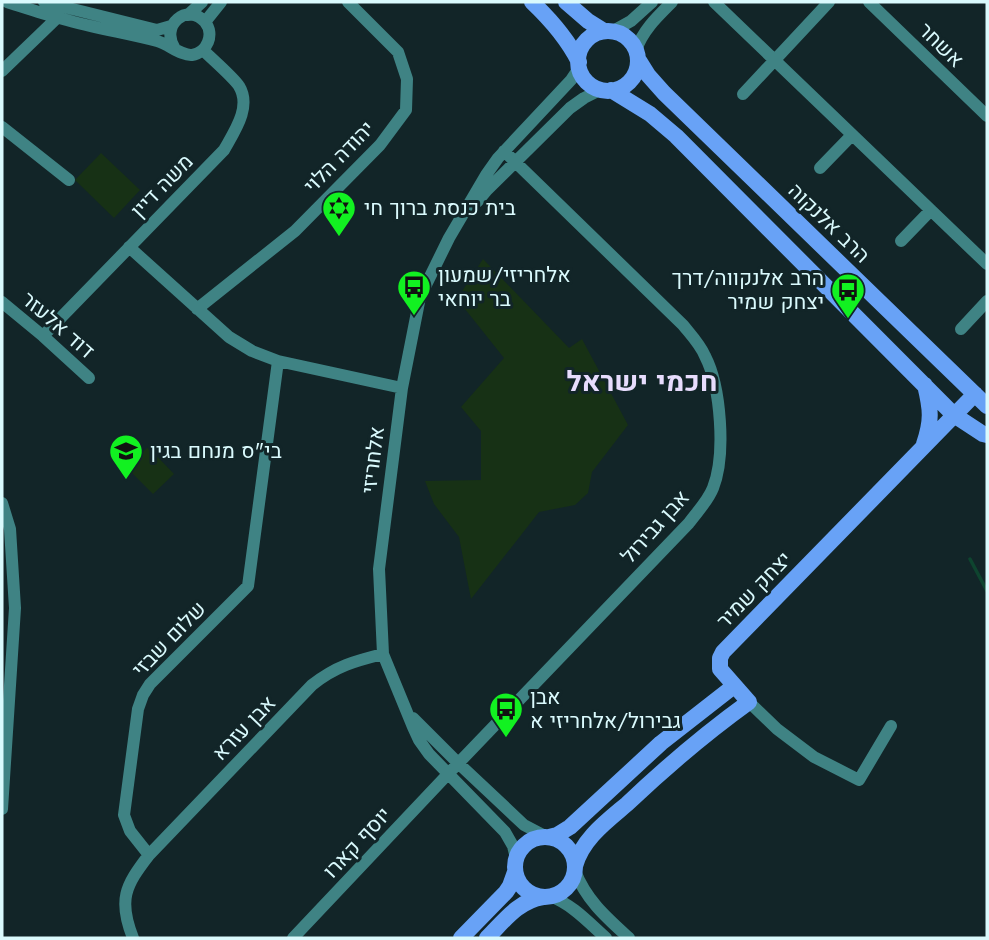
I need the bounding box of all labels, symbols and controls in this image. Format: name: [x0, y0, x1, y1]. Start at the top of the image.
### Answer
street label: אשחר: [911, 16, 971, 74]
street label: יהודה הלוי: [297, 114, 381, 200]
street label: משה דיין: [124, 147, 200, 225]
street label: הרב אלנקוה: [781, 176, 877, 270]
synagogue icon: בית כנסת ברוך חי: [320, 189, 358, 238]
place label: בית כנסת ברוך חי: [364, 193, 516, 223]
place label: אלחריזי/שמעון בר יוחאי: [438, 260, 571, 314]
place label: הרב אלנקווה/דרך יצחק שמיר: [672, 263, 824, 317]
bus stop icon: אלחריזי/שמעון בר יוחאי: [395, 268, 433, 317]
bus stop icon: הרב אלנקווה/דרך יצחק שמיר: [829, 271, 867, 320]
street label: דוד אלעזר: [15, 285, 101, 365]
district label: חכמי ישראל: [567, 361, 717, 402]
street label: אלחריזי: [354, 425, 392, 495]
school or university icon: בי"ס מנחם בגין: [107, 432, 145, 481]
place label: בי"ס מנחם בגין: [150, 436, 282, 466]
street label: אבן גבירול: [614, 484, 696, 570]
street label: יצחק שמיר: [710, 545, 798, 635]
street label: שלום שבזי: [125, 594, 213, 684]
place label: אבן גבירול/אלחריזי א: [530, 682, 681, 736]
street label: אבן עזרא: [205, 689, 283, 767]
bus stop icon: אבן גבירול/אלחריזי א: [487, 690, 525, 739]
street label: יוסף קארו: [316, 801, 398, 885]

